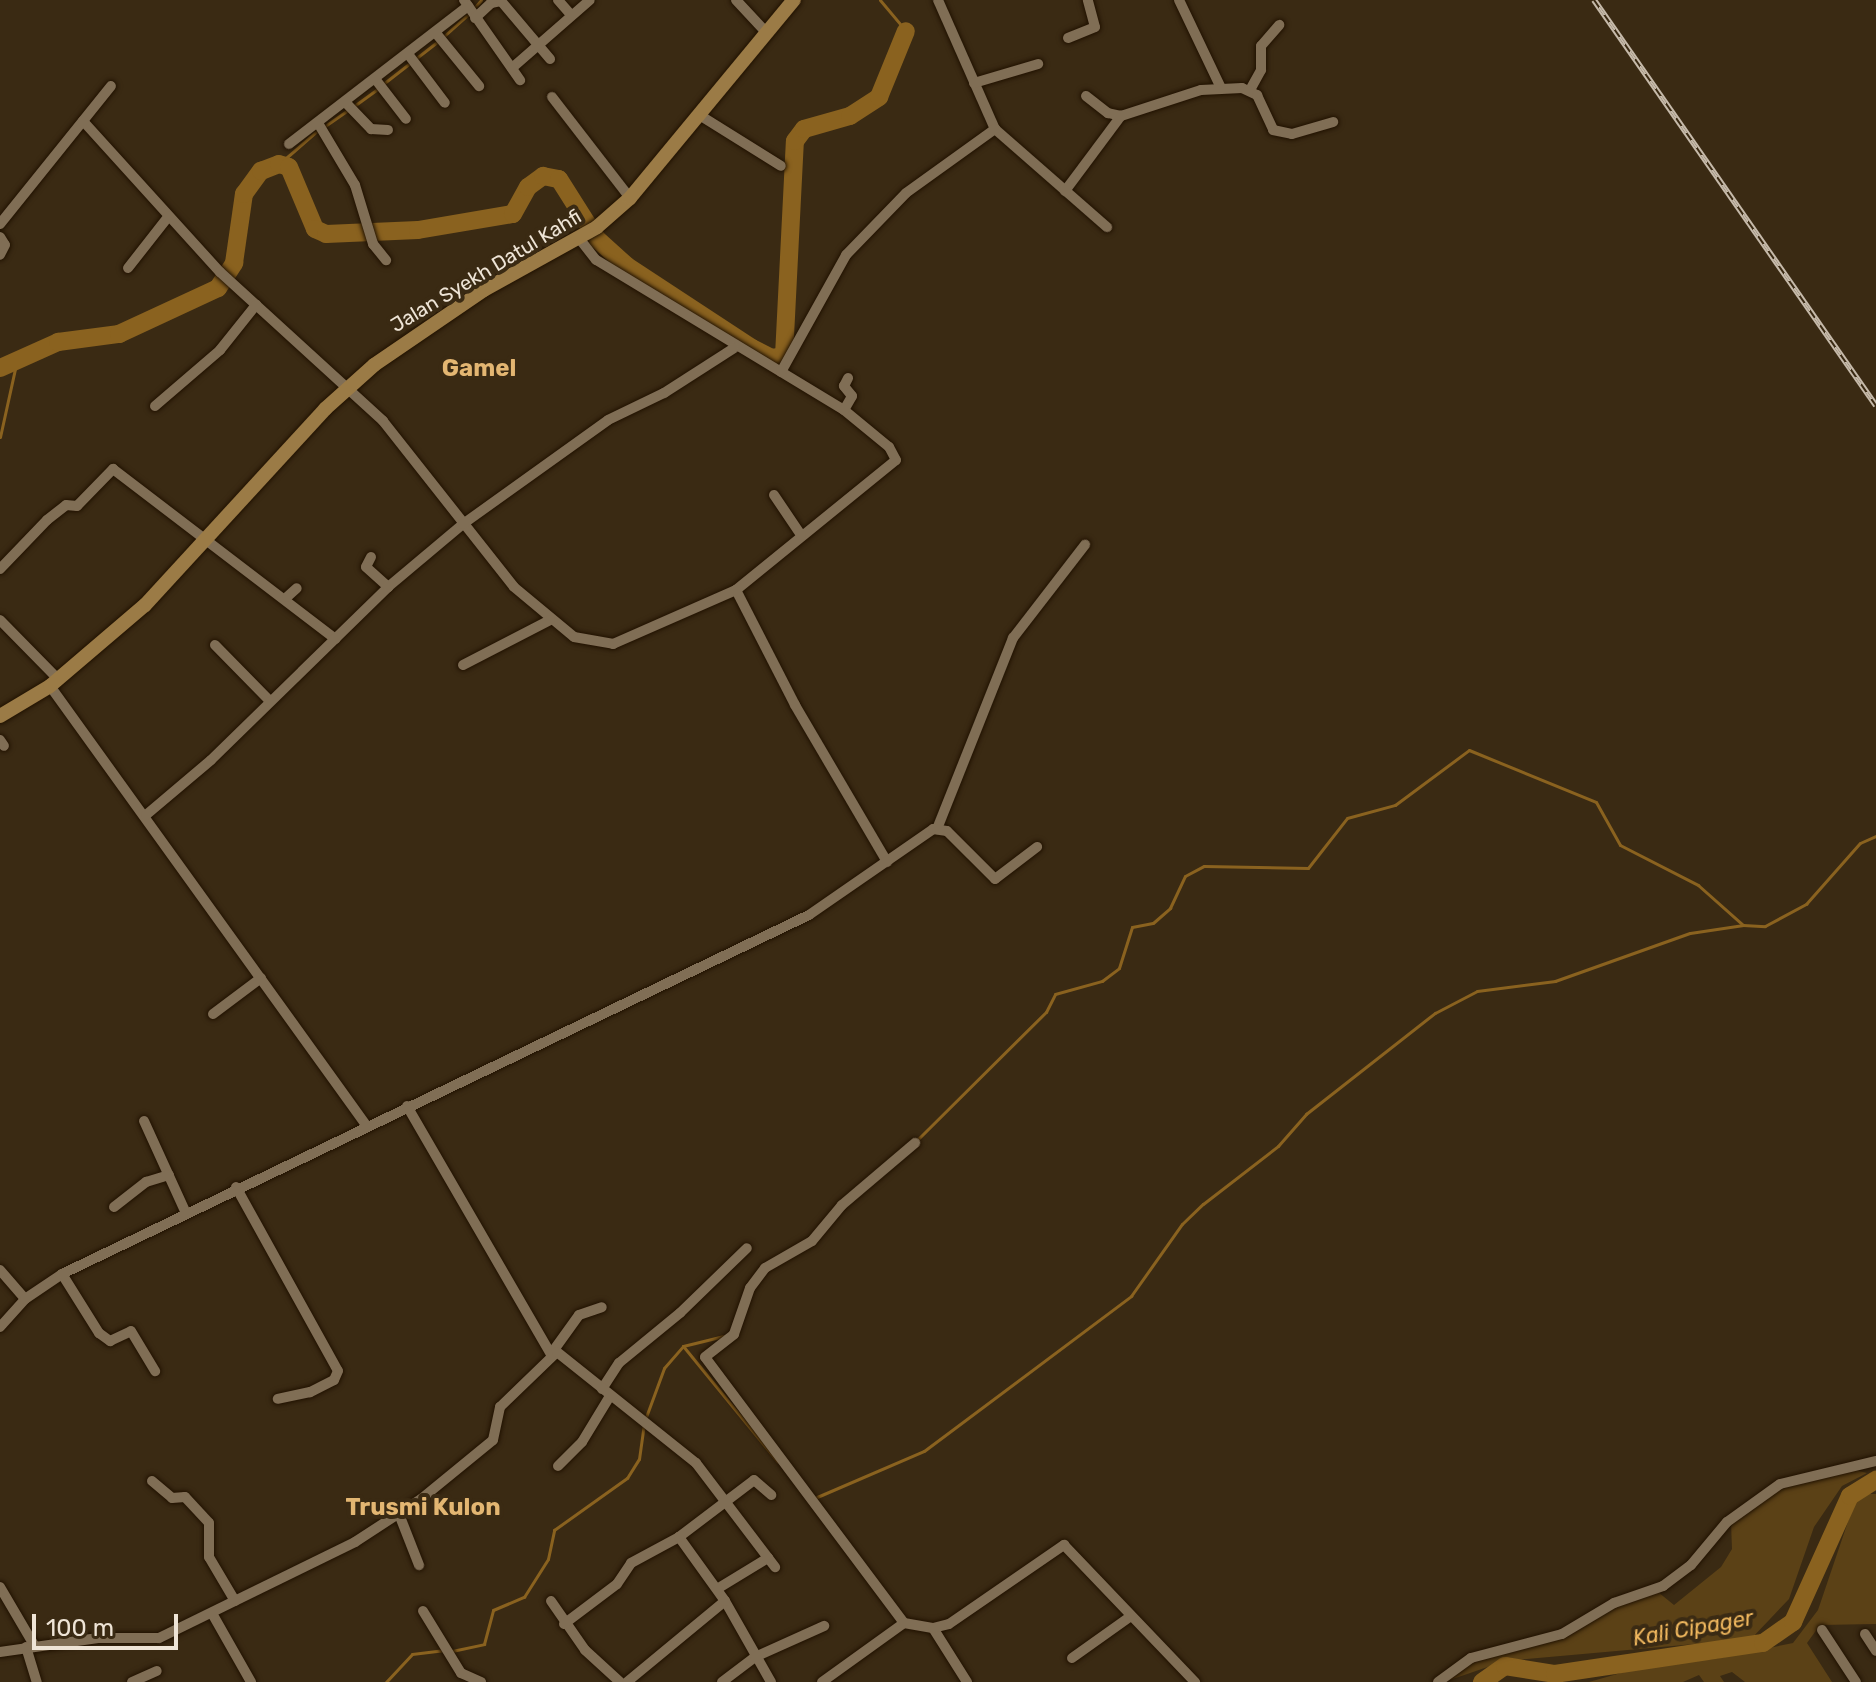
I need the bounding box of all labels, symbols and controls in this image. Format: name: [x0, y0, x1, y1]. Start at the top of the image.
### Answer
street label: Jalan Syekh Datul Kahfi: [386, 204, 586, 338]
district label: Gamel: [442, 355, 516, 383]
district label: Trusmi Kulon: [345, 1494, 501, 1522]
scale bar: [36, 1598, 182, 1648]
water label: Kali Cipager: [1631, 1604, 1755, 1652]
text: 100 m: [46, 1614, 114, 1642]

